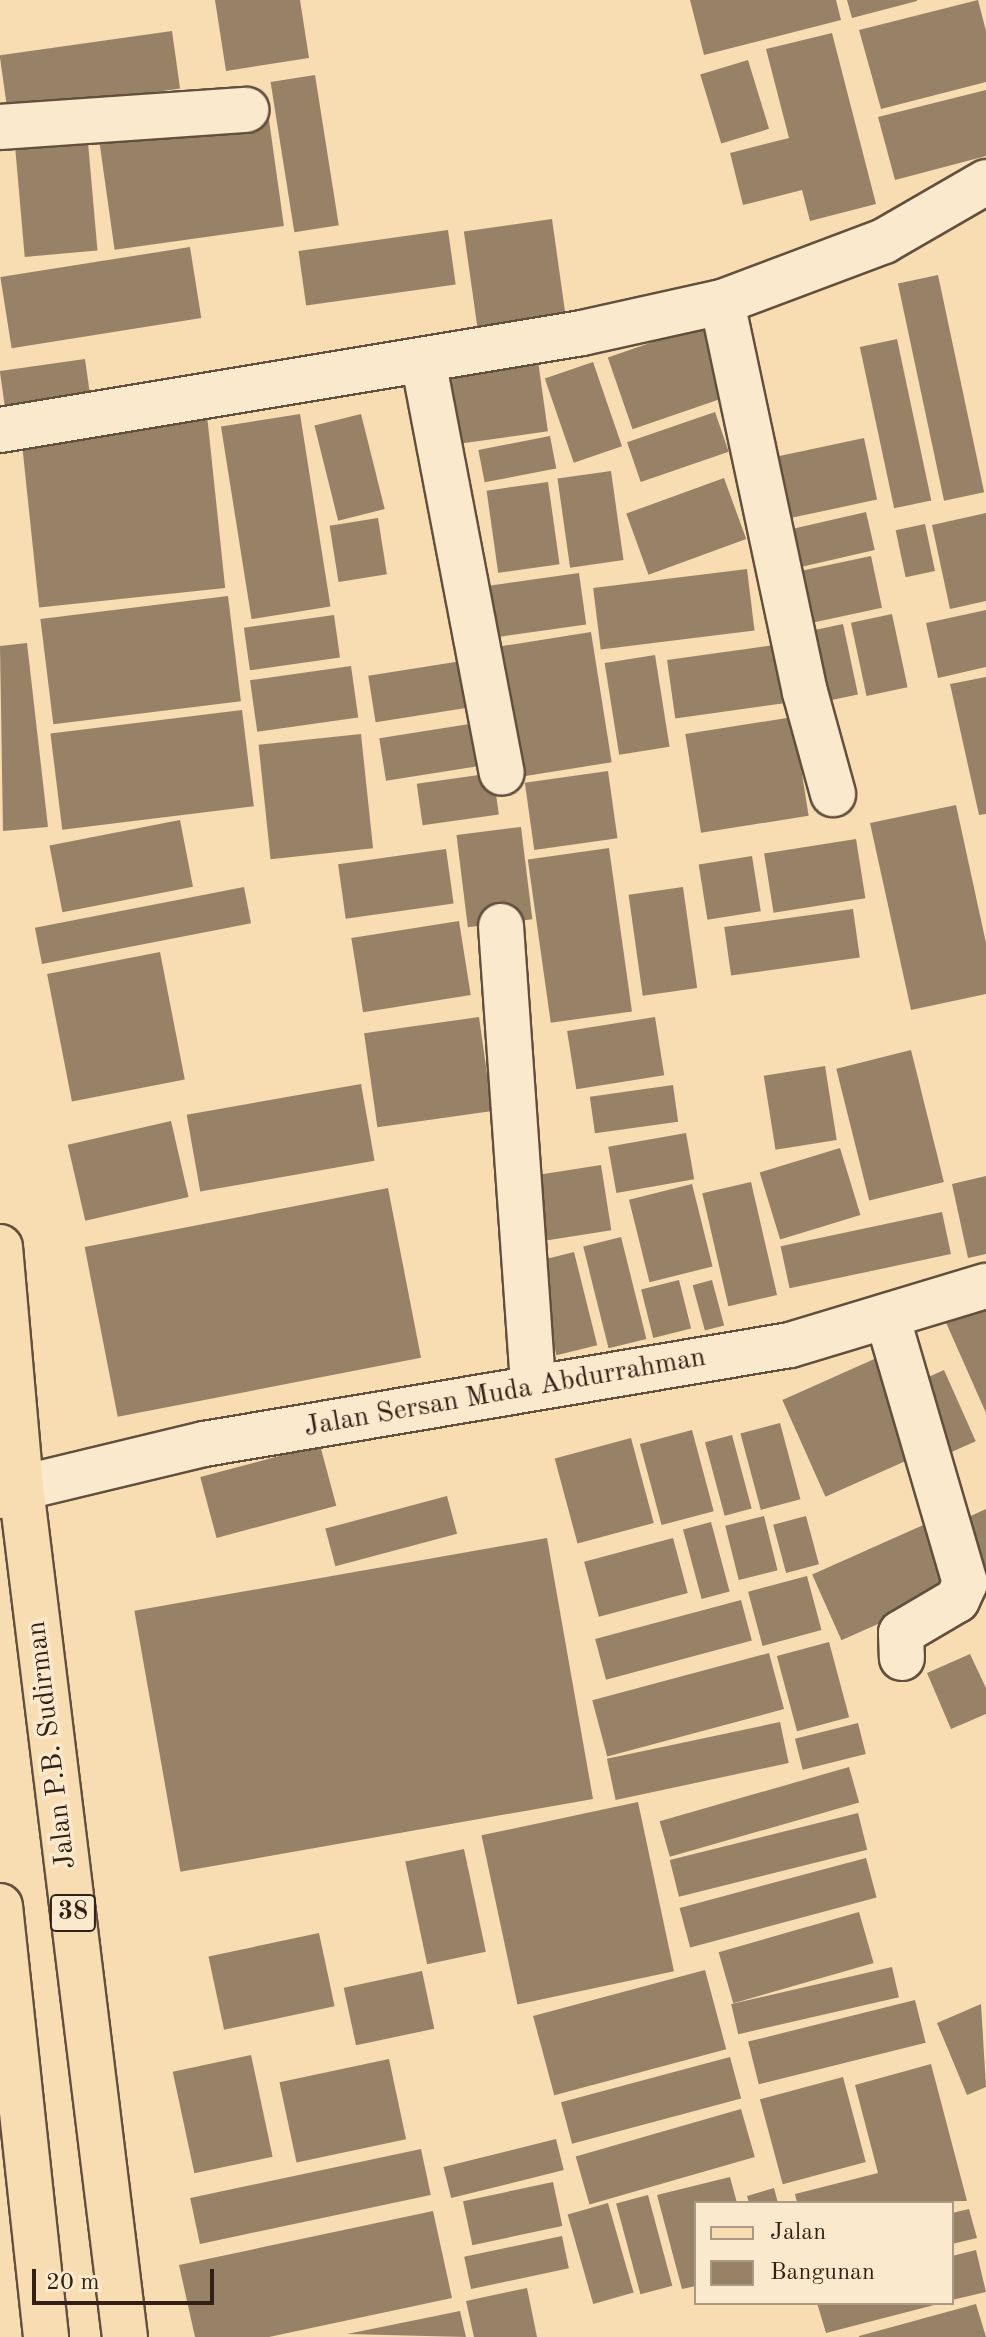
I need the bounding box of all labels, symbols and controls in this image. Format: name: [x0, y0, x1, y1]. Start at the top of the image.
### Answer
street label: Jalan Sersan Muda Abdurrahman: [302, 1341, 708, 1445]
street label: Jalan P.B. Sudirman: [20, 1619, 84, 1871]
road number: 38: [49, 1891, 97, 1935]
legend: [694, 2201, 954, 2305]
text: Jalan: [770, 2221, 826, 2245]
scale bar: [36, 2253, 218, 2303]
text: Bangunan: [770, 2261, 875, 2285]
text: 20 m: [46, 2271, 100, 2295]

